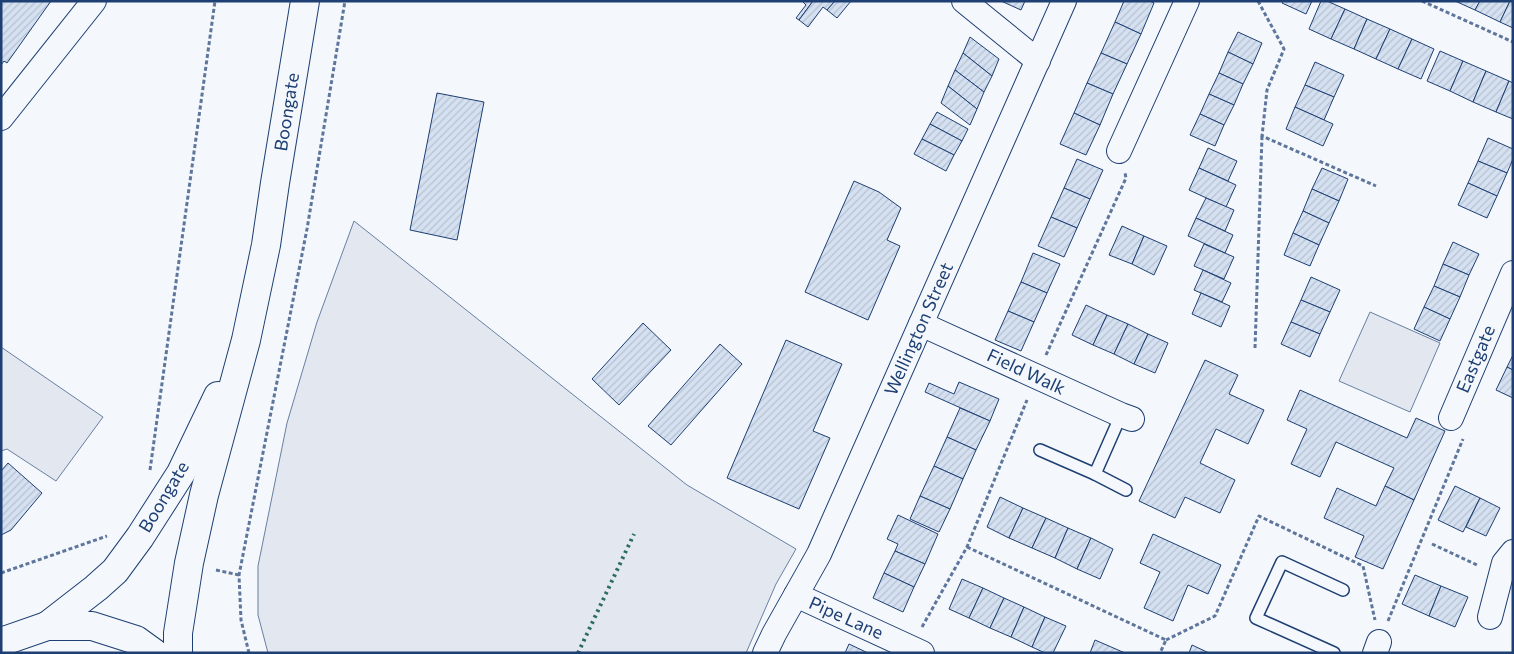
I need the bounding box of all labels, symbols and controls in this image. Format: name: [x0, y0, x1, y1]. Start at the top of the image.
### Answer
street label: Boongate: [269, 71, 303, 153]
street label: Wellington Street: [879, 259, 957, 398]
street label: Eastgate: [1451, 321, 1499, 396]
street label: Field Walk: [984, 343, 1069, 399]
street label: Boongate: [133, 457, 193, 536]
street label: Pipe Lane: [806, 591, 887, 643]

